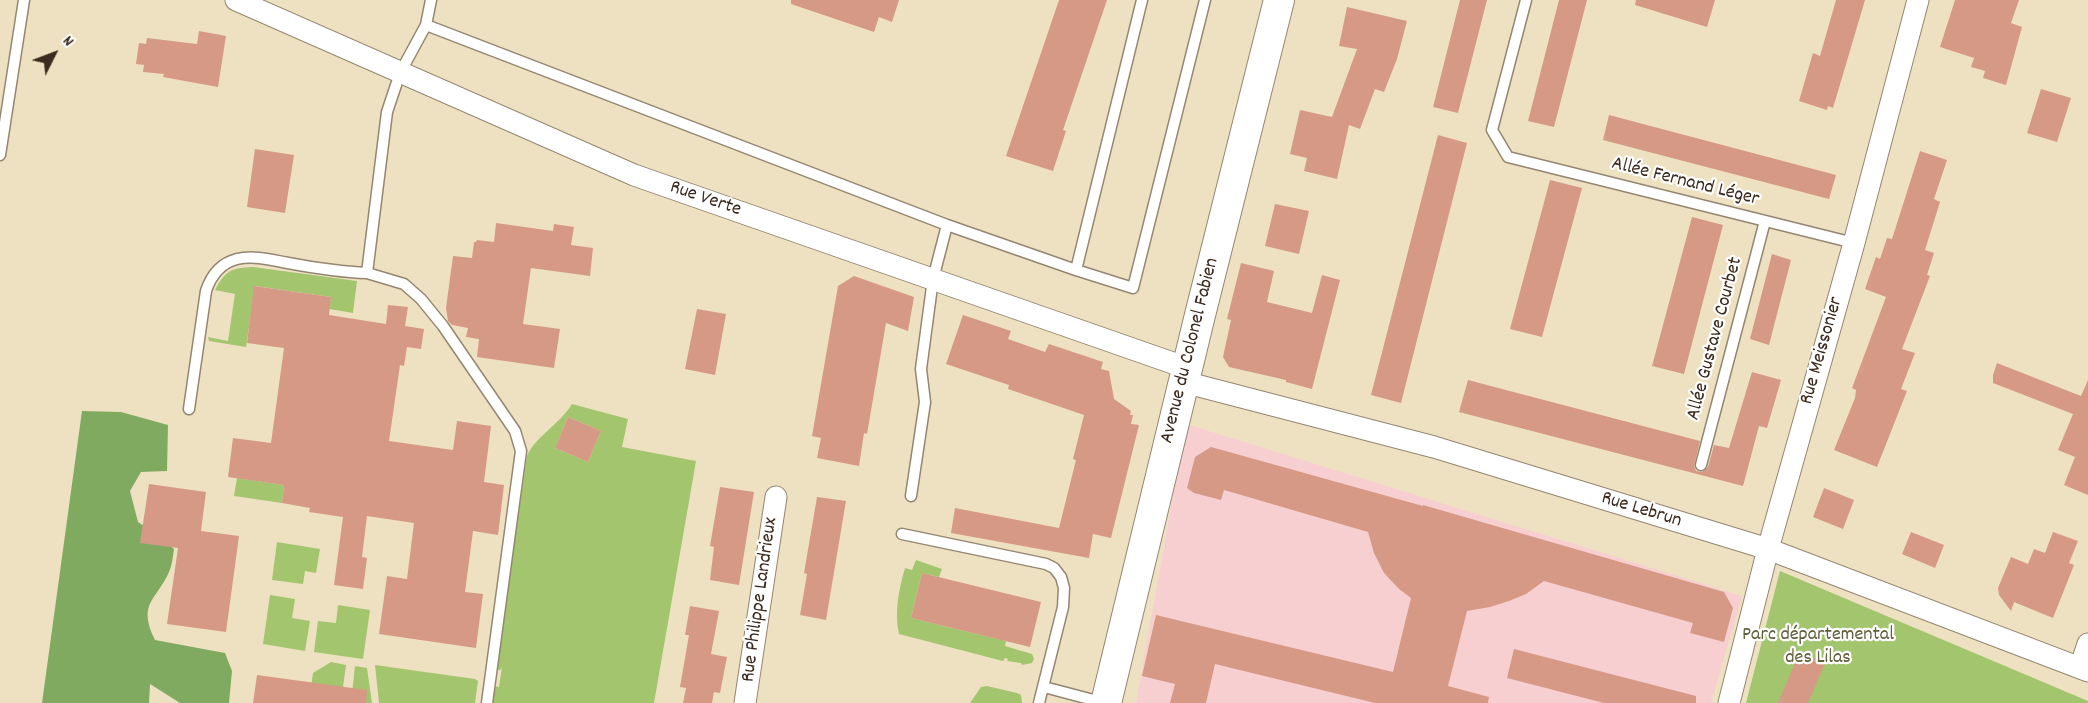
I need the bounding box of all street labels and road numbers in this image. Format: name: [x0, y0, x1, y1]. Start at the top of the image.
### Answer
street label: Allée Fernand Léger: [1609, 153, 1761, 213]
street label: Rue Verte: [666, 177, 744, 223]
street label: Allée Gustave Courbet: [1683, 255, 1749, 423]
street label: Avenue du Colonel Fabien: [1156, 256, 1226, 446]
street label: Rue Meissonier: [1796, 294, 1850, 408]
street label: Rue Lebrun: [1598, 487, 1684, 535]
street label: Rue Philippe Landrieux: [738, 516, 784, 684]

